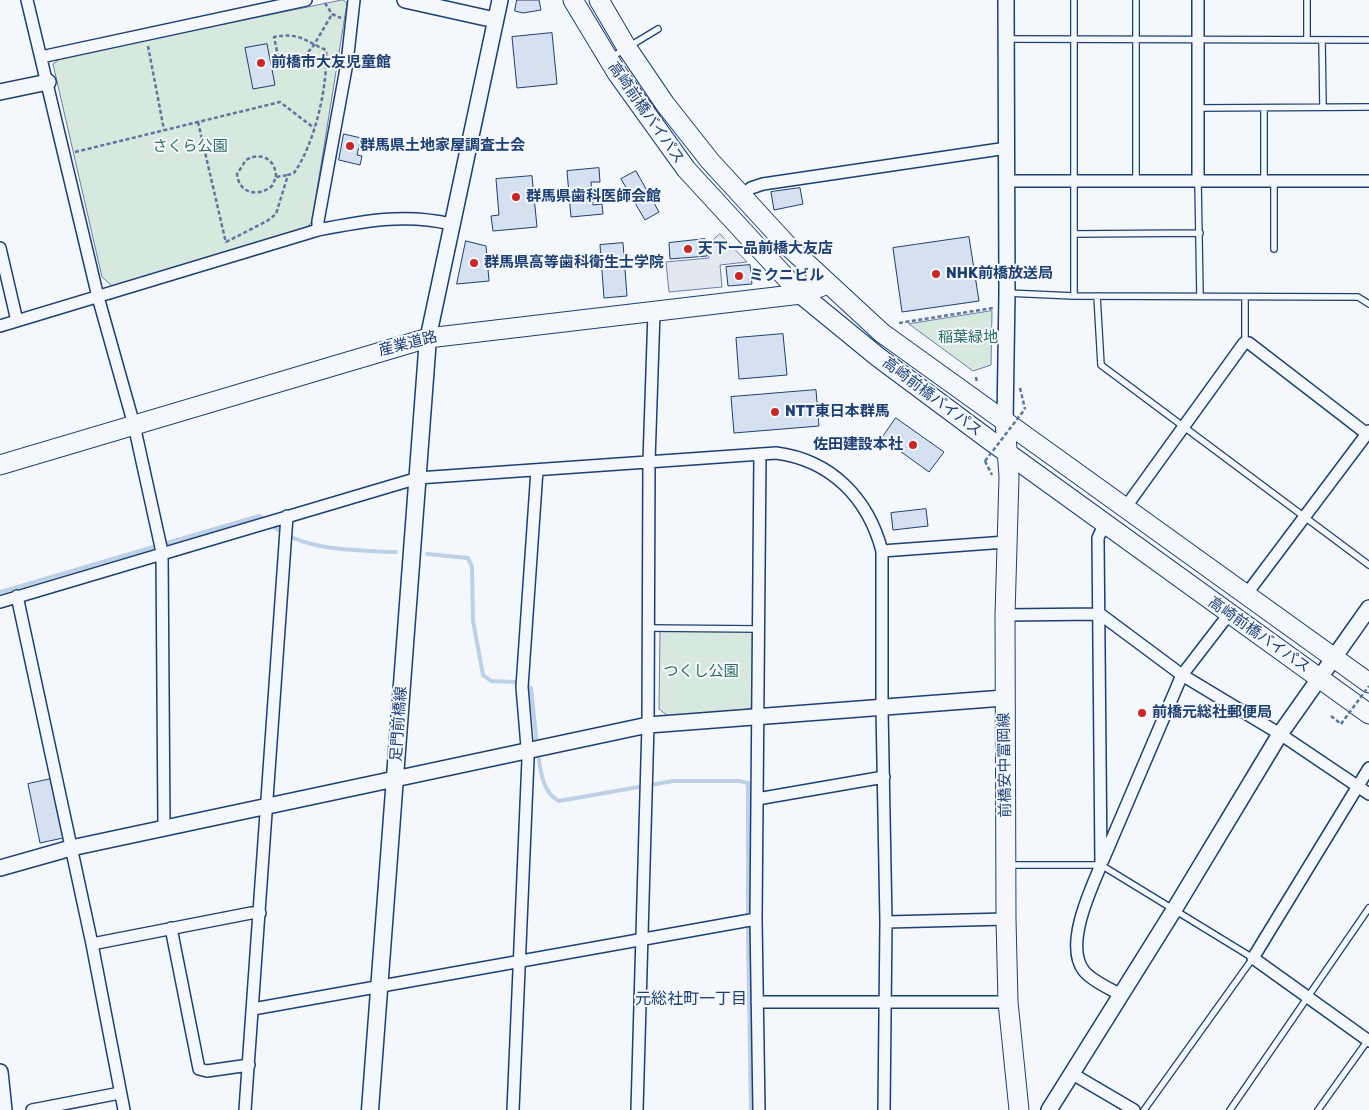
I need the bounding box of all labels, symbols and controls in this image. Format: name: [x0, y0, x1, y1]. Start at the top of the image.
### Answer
place label: 前橋市大友児童館: [271, 54, 391, 72]
marker: 前橋市大友児童館: [255, 57, 267, 69]
street label: 高崎前橋バイパス: [604, 59, 688, 167]
place label: 群馬県土地家屋調査士会: [360, 137, 525, 155]
park label: さくら公園: [153, 138, 227, 156]
marker: 群馬県土地家屋調査士会: [344, 140, 356, 152]
place label: 群馬県歯科医師会館: [526, 188, 661, 206]
marker: 群馬県歯科医師会館: [510, 191, 522, 203]
place label: 天下一品前橋大友店: [698, 240, 833, 258]
marker: 天下一品前橋大友店: [682, 243, 694, 255]
place label: 群馬県高等歯科衛生士学院: [484, 254, 664, 272]
marker: 群馬県高等歯科衛生士学院: [468, 257, 480, 269]
place label: NHK前橋放送局: [946, 265, 1053, 283]
place label: ミクニビル: [749, 267, 824, 285]
marker: NHK前橋放送局: [930, 268, 942, 280]
marker: ミクニビル: [733, 270, 745, 282]
street label: 産業道路: [377, 328, 439, 360]
park label: 稲葉緑地: [938, 329, 998, 347]
street label: 高崎前橋バイパス: [879, 354, 985, 440]
place label: NTT東日本群馬: [785, 403, 890, 421]
marker: NTT東日本群馬: [769, 406, 781, 418]
place label: 佐田建設本社: [813, 436, 903, 454]
marker: 佐田建設本社: [907, 439, 919, 451]
street label: 高崎前橋バイパス: [1205, 593, 1313, 677]
park label: つくし公園: [664, 663, 738, 681]
street label: 足門前橋線: [387, 686, 411, 762]
place label: 前橋元総社郵便局: [1152, 704, 1272, 722]
marker: 前橋元総社郵便局: [1136, 707, 1148, 719]
street label: 前橋安中富岡線: [995, 712, 1015, 818]
district label: 元総社町一丁目: [635, 989, 747, 1009]

